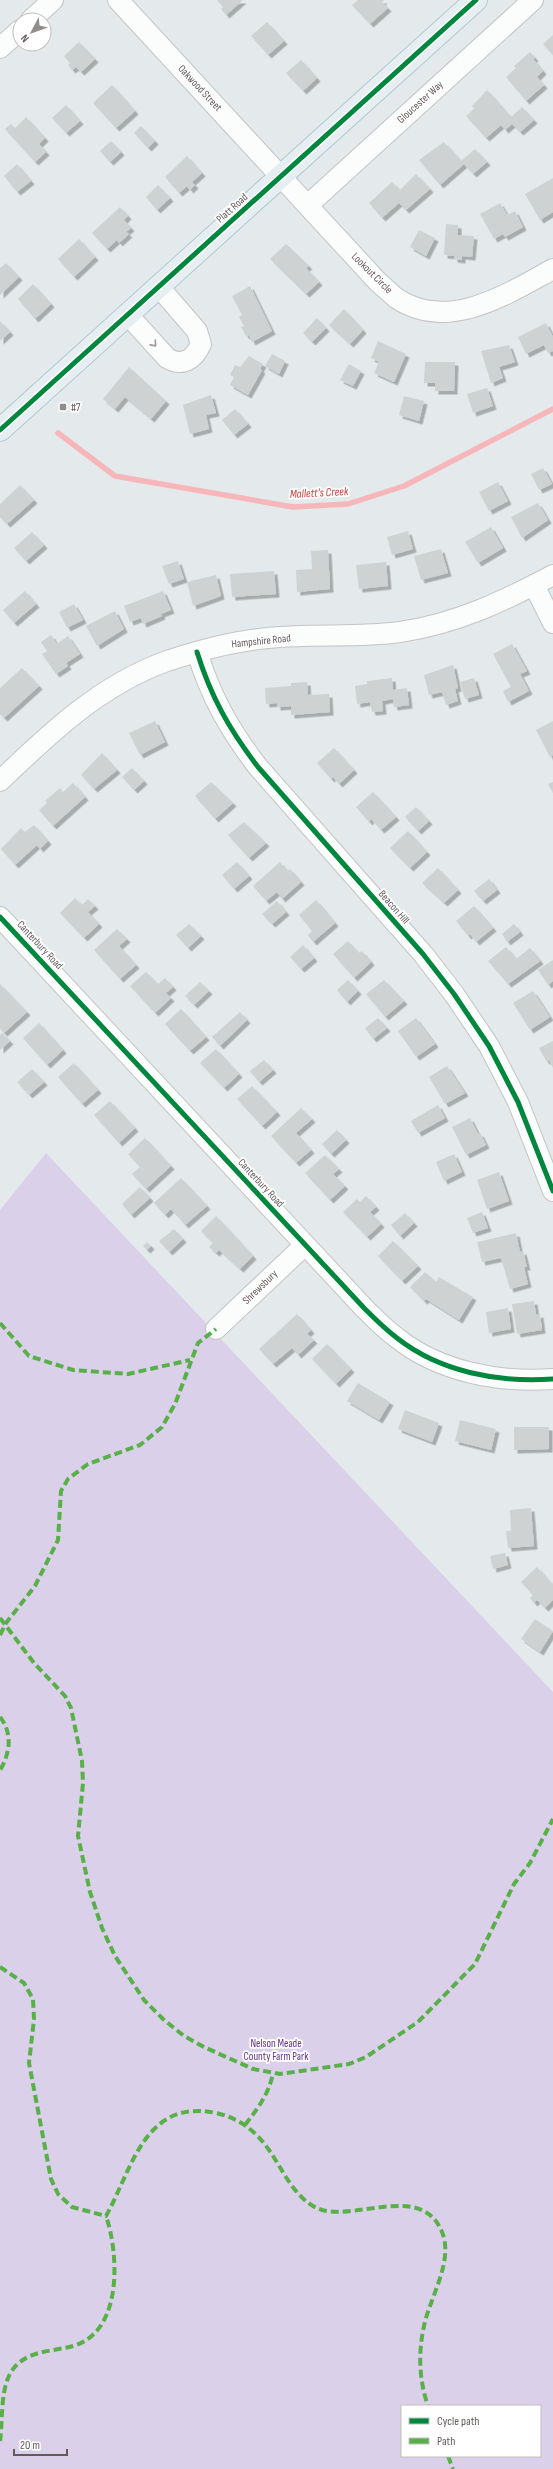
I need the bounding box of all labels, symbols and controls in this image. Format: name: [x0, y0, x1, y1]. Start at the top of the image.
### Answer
north arrow: [12, 12, 52, 52]
text: N: [18, 32, 32, 45]
street label: Oakwood Street: [175, 62, 225, 114]
street label: Gloucester Way: [394, 77, 446, 126]
street label: Platt Road: [214, 190, 251, 225]
street label: Lookout Circle: [349, 250, 395, 296]
one-way arrow: [150, 339, 157, 347]
place label: #7: [71, 401, 81, 414]
marker: #7: [58, 402, 68, 412]
water label: Mallett's Creek: [289, 484, 349, 502]
street label: Hampshire Road: [231, 631, 292, 651]
street label: Beacon Hill: [376, 887, 412, 927]
street label: Canterbury Road: [14, 918, 66, 972]
street label: Canterbury Road: [235, 1156, 287, 1210]
street label: Shrewsbury: [240, 1267, 281, 1307]
park label: Nelson Meade County Farm Park: [244, 2037, 309, 2063]
legend: [401, 2405, 541, 2457]
text: Cycle path: [437, 2414, 479, 2429]
scale bar: [14, 2431, 67, 2457]
text: Path: [437, 2434, 455, 2449]
text: 20 m: [20, 2438, 40, 2453]

